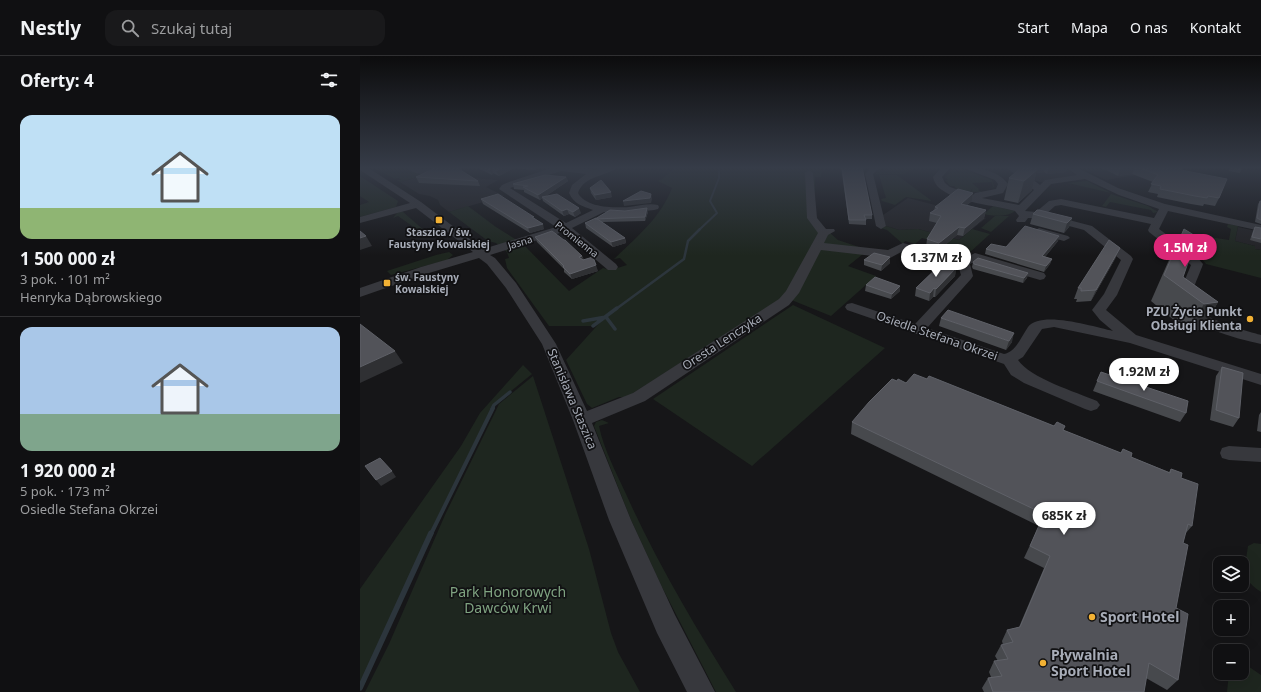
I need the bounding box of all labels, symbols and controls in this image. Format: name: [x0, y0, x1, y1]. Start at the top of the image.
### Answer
search box: [105, 10, 385, 46]
text: Nestly: [20, 15, 81, 41]
icon: search: [119, 17, 141, 39]
text: Szukaj tutaj: [151, 18, 232, 38]
text: Start: [1018, 18, 1049, 37]
text: Mapa: [1071, 18, 1108, 37]
text: O nas: [1130, 18, 1168, 37]
text: Kontakt: [1190, 18, 1241, 37]
text: Oferty: 4: [20, 69, 94, 92]
icon: filters: [318, 69, 340, 91]
icon: home: [144, 141, 216, 213]
marker: Staszica / św. Faustyny Kowalskiej: [434, 215, 444, 225]
street label: Promienna: [552, 218, 602, 260]
place label: Staszica / św. Faustyny Kowalskiej: [388, 225, 490, 251]
street label: Jasna: [505, 232, 534, 253]
pin: 1.5M zł: [1148, 234, 1222, 268]
text: 1.5M zł: [1163, 238, 1207, 256]
pin: 1.37M zł: [895, 244, 977, 278]
text: 1 500 000 zł: [20, 247, 115, 270]
text: 1.37M zł: [910, 248, 962, 266]
text: 3 pok. · 101 m²: [20, 270, 110, 288]
place label: św. Faustyny Kowalskiej: [395, 270, 459, 296]
marker: św. Faustyny Kowalskiej: [382, 278, 392, 288]
text: Henryka Dąbrowskiego: [20, 288, 162, 306]
place label: PZU Życie Punkt Obsługi Klienta: [1146, 303, 1242, 334]
street label: Osiedle Stefana Okrzei: [874, 307, 1000, 364]
street label: Oresta Lenczyka: [679, 309, 765, 374]
marker: PZU Życie Punkt Obsługi Klienta: [1245, 314, 1255, 324]
street label: Stanisława Staszica: [544, 346, 601, 452]
icon: home: [144, 353, 216, 425]
pin: 1.92M zł: [1103, 358, 1185, 392]
text: 1.92M zł: [1118, 362, 1170, 380]
text: 1 920 000 zł: [20, 459, 115, 482]
text: 5 pok. · 173 m²: [20, 482, 110, 500]
text: Osiedle Stefana Okrzei: [20, 500, 158, 518]
pin: 685K zł: [1027, 502, 1101, 536]
text: 685K zł: [1042, 506, 1086, 524]
map controls: [1213, 556, 1249, 680]
button: layers: [1213, 556, 1249, 592]
park label: Park Honorowych Dawców Krwi: [450, 582, 566, 617]
button: +: [1213, 600, 1249, 636]
place label: Sport Hotel: [1100, 607, 1179, 626]
marker: Sport Hotel: [1087, 612, 1097, 622]
button: −: [1213, 644, 1249, 680]
place label: Pływalnia Sport Hotel: [1051, 645, 1130, 680]
marker: Pływalnia Sport Hotel: [1038, 658, 1048, 668]

